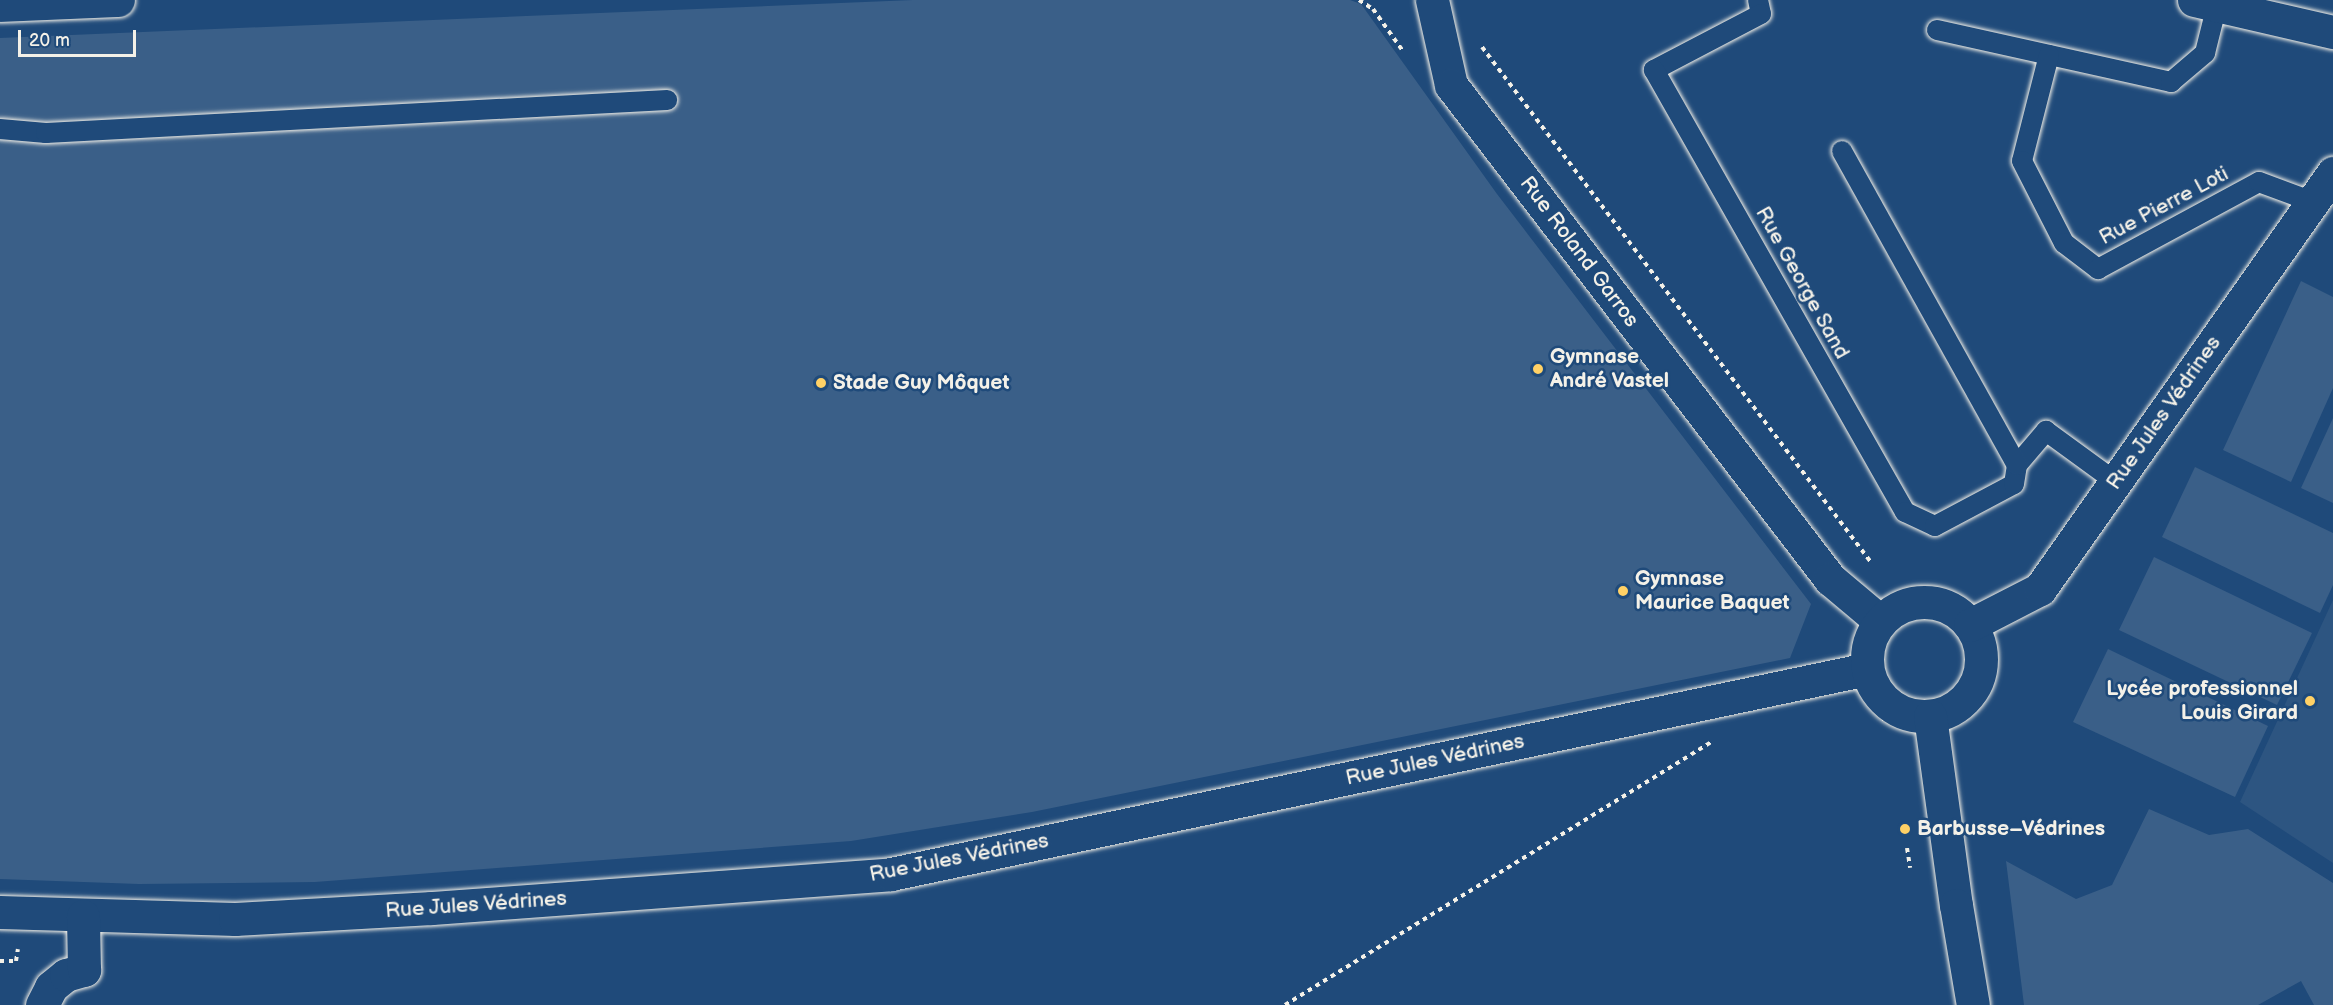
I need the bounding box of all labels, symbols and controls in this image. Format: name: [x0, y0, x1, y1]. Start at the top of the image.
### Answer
scale bar: [21, 18, 140, 56]
text: 20 m: [29, 30, 70, 51]
street label: Rue Pierre Loti: [2095, 161, 2233, 251]
street label: Rue Roland Garros: [1514, 172, 1644, 332]
street label: Rue George Sand: [1750, 202, 1854, 364]
street label: Rue Jules Védrines: [2101, 331, 2227, 495]
place label: Gymnase André Vastel: [1550, 344, 1670, 394]
marker: Gymnase André Vastel: [1531, 362, 1545, 376]
place label: Stade Guy Môquet: [833, 370, 1010, 396]
marker: Stade Guy Môquet: [814, 376, 828, 390]
place label: Gymnase Maurice Baquet: [1635, 566, 1789, 616]
marker: Gymnase Maurice Baquet: [1616, 584, 1630, 598]
place label: Lycée professionnel Louis Girard: [2106, 676, 2298, 726]
marker: Lycée professionnel Louis Girard: [2303, 694, 2317, 708]
street label: Rue Jules Védrines: [1343, 729, 1527, 791]
place label: Barbusse–Védrines: [1917, 816, 2105, 842]
marker: Barbusse–Védrines: [1898, 822, 1912, 836]
street label: Rue Jules Védrines: [866, 828, 1052, 888]
street label: Rue Jules Védrines: [384, 886, 568, 924]

